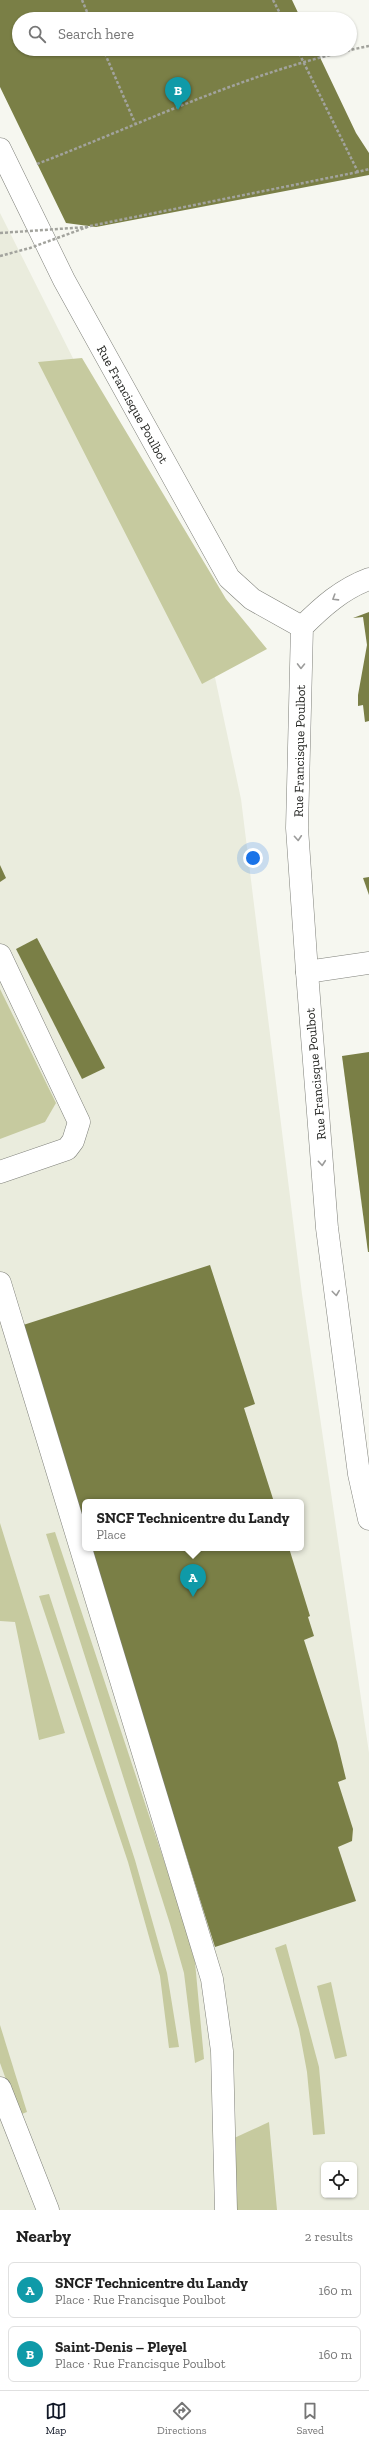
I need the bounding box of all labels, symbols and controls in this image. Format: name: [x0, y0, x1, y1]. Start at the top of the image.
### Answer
search box: [12, 12, 357, 56]
icon: search: [26, 23, 48, 45]
text: Search here: [58, 25, 134, 43]
pin: B: [165, 77, 191, 110]
street label: Rue Francisque Poulbot: [94, 343, 171, 466]
one-way arrow: [332, 593, 339, 600]
one-way arrow: [297, 663, 305, 669]
street label: Rue Francisque Poulbot: [291, 684, 308, 817]
one-way arrow: [293, 835, 302, 841]
your location: [243, 848, 263, 868]
street label: Rue Francisque Poulbot: [302, 1007, 329, 1141]
one-way arrow: [318, 1160, 327, 1166]
one-way arrow: [331, 1290, 340, 1296]
popup: [82, 1499, 304, 1551]
text: SNCF Technicentre du Landy: [97, 1509, 289, 1527]
text: Place: [97, 1527, 126, 1542]
pin: A: [180, 1564, 206, 1597]
map controls: [321, 2162, 357, 2198]
button: locate: [321, 2162, 357, 2198]
text: Nearby: [16, 2226, 71, 2246]
text: 2 results: [305, 2229, 353, 2244]
text: SNCF Technicentre du Landy: [55, 2274, 248, 2292]
text: A: [26, 2283, 34, 2298]
text: 160 m: [318, 2283, 352, 2298]
text: Place · Rue Francisque Poulbot: [55, 2292, 226, 2307]
text: Saint-Denis – Pleyel: [55, 2338, 187, 2356]
text: B: [26, 2347, 34, 2362]
text: 160 m: [318, 2347, 352, 2362]
text: Place · Rue Francisque Poulbot: [55, 2356, 226, 2371]
tab: Map: [45, 2400, 67, 2437]
tab: Directions: [157, 2400, 207, 2437]
tab: Saved: [296, 2400, 324, 2437]

